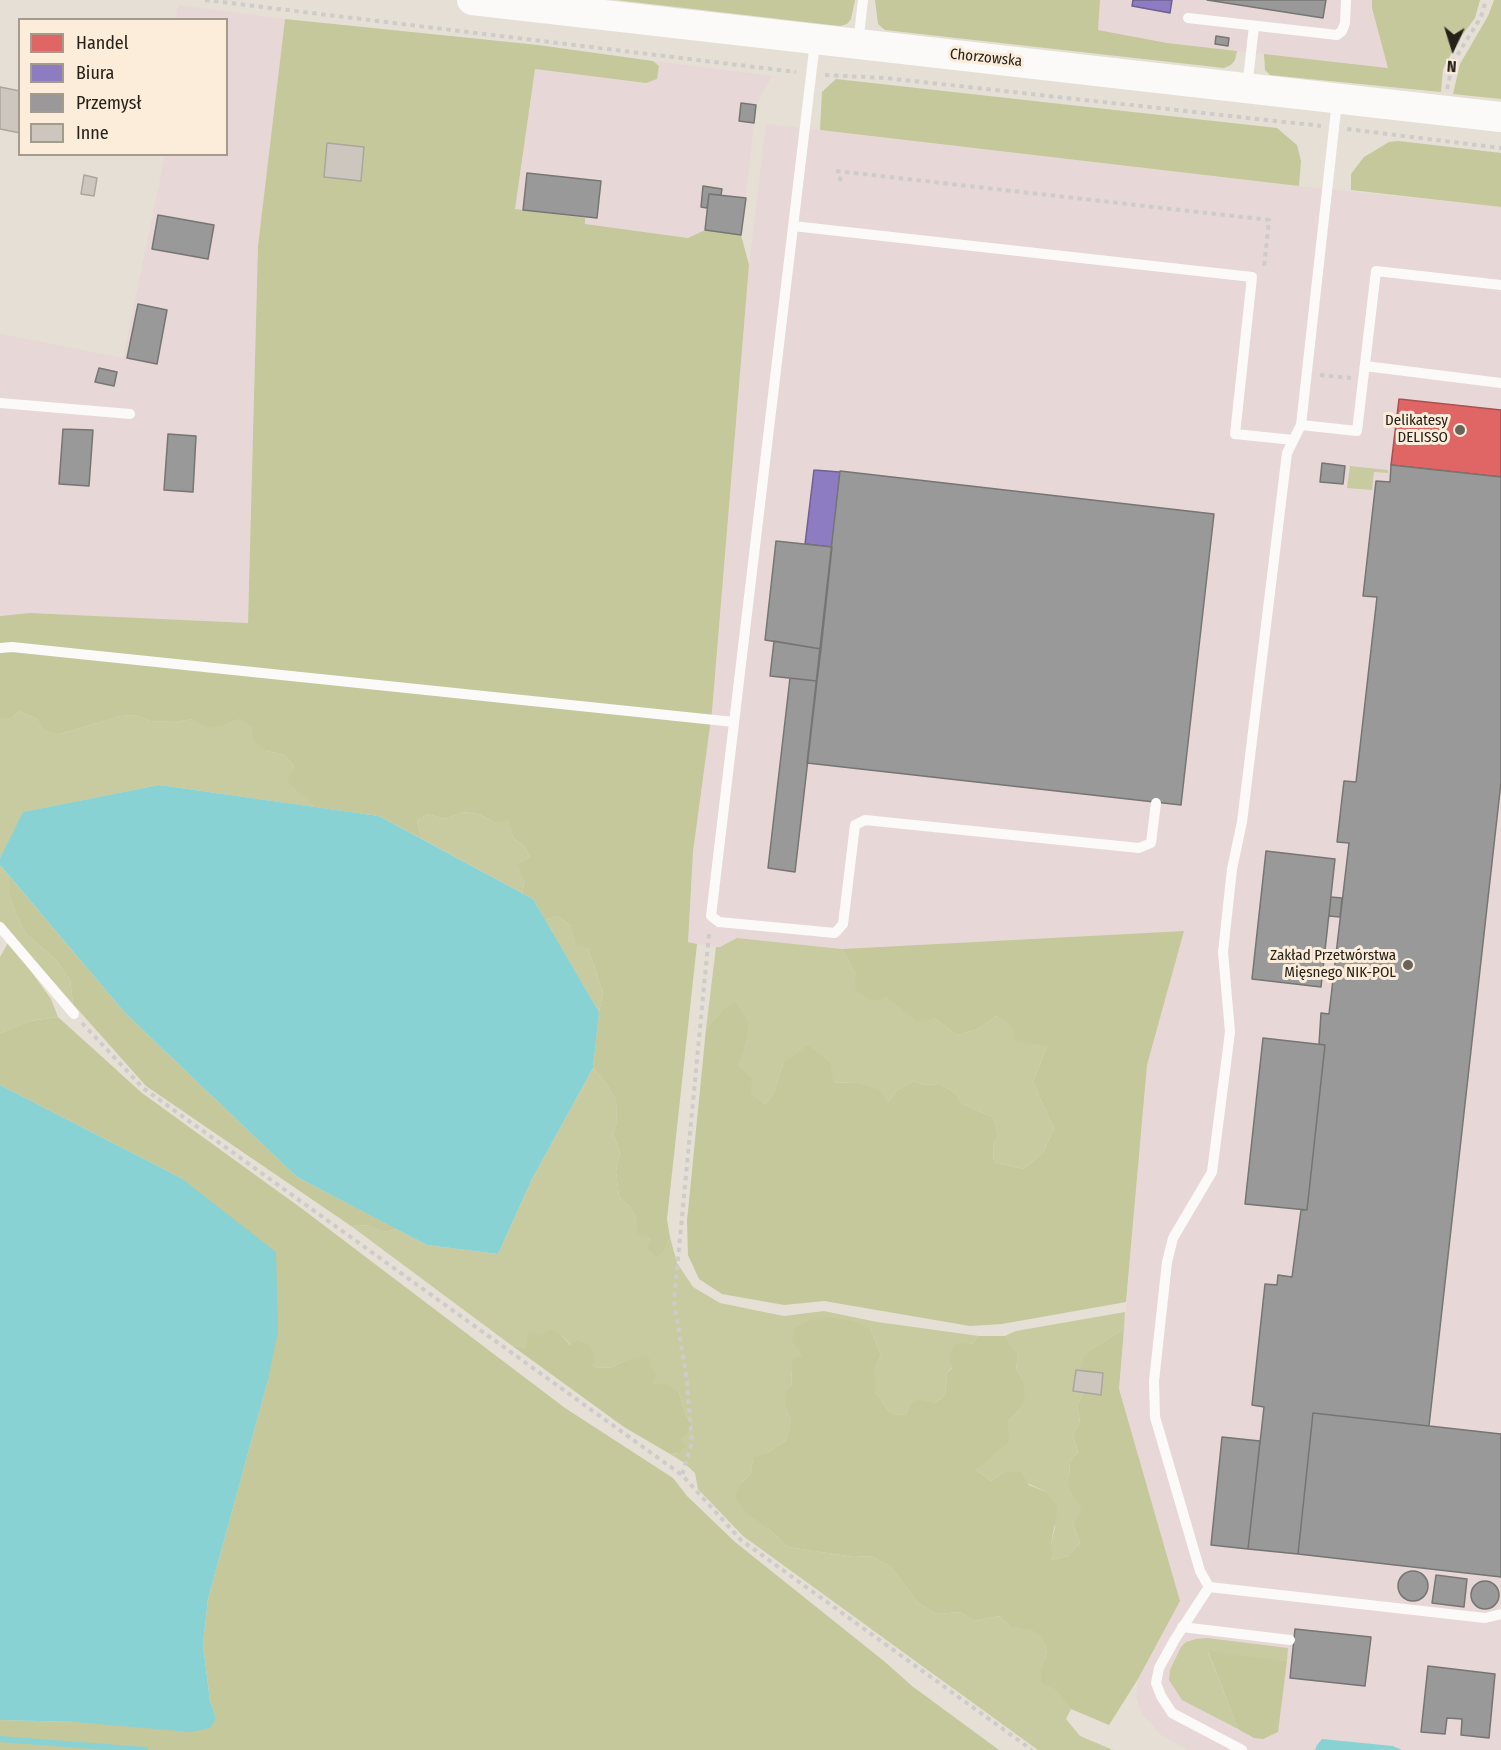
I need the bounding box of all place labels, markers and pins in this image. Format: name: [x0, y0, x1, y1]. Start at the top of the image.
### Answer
place label: Delikatesy DELISSO: [1385, 412, 1448, 447]
marker: Delikatesy DELISSO: [1453, 423, 1467, 437]
place label: Zakład Przetwórstwa Mięsnego NIK-POL: [1270, 947, 1396, 982]
marker: Zakład Przetwórstwa Mięsnego NIK-POL: [1401, 958, 1415, 972]

